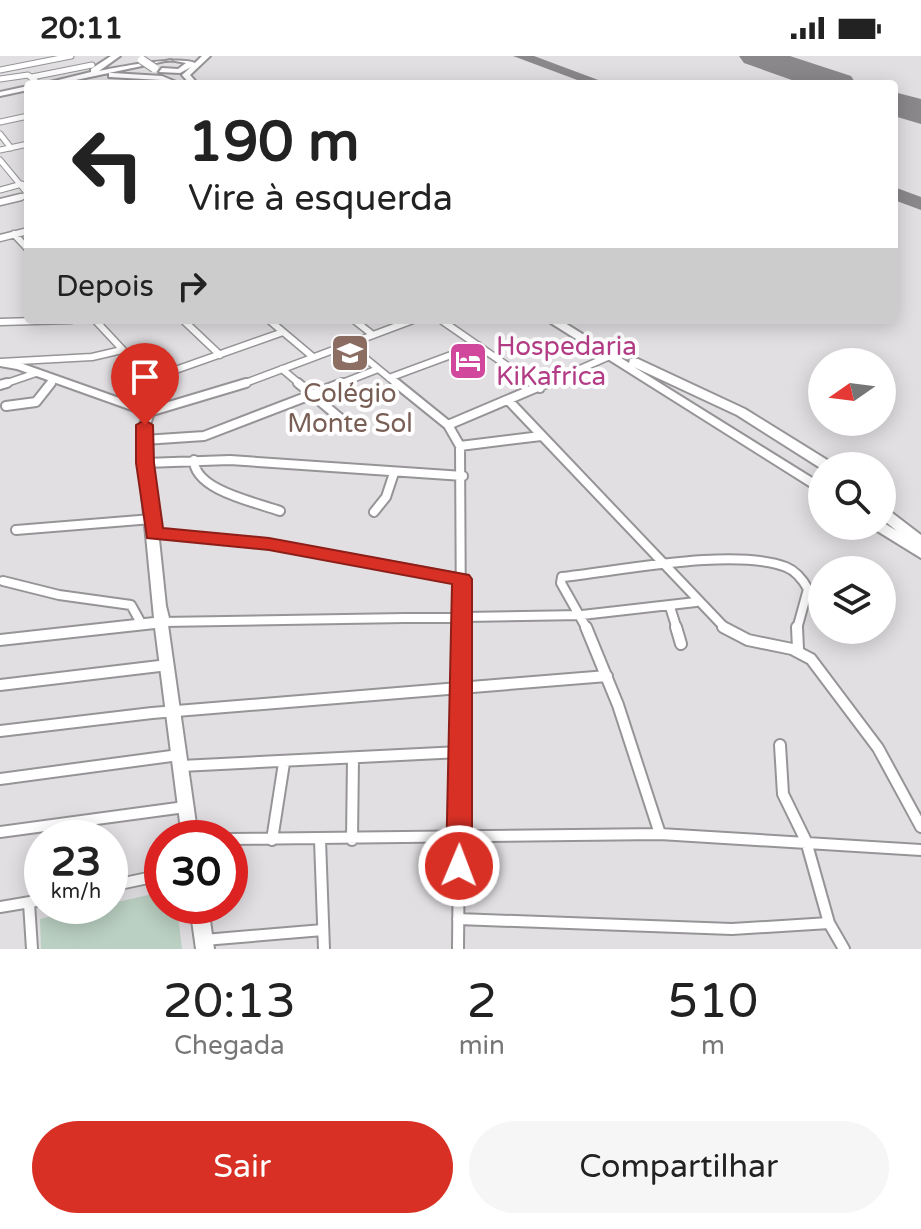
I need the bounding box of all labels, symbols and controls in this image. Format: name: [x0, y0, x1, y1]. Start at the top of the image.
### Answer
text: 20:11: [40, 10, 123, 47]
text: 190 m: [188, 109, 359, 176]
icon: left: [56, 112, 160, 216]
text: Vire à esquerda: [188, 177, 453, 220]
icon: right: [170, 264, 214, 308]
text: Depois: [56, 268, 154, 305]
place label: Hospedaria KiKafrica: [496, 331, 637, 392]
school or university icon: Colégio Monte Sol: [329, 332, 371, 374]
hotel icon: Hospedaria KiKafrica: [447, 340, 489, 382]
pin: [111, 343, 179, 425]
north arrow: [808, 348, 896, 436]
map controls: [808, 348, 896, 644]
icon: arrive: [123, 355, 167, 399]
place label: Colégio Monte Sol: [287, 378, 413, 439]
button: search: [808, 452, 896, 540]
button: layers: [808, 556, 896, 644]
speed limit sign: 30: [144, 820, 248, 924]
position arrow: [417, 824, 501, 908]
text: 23: [51, 838, 101, 886]
text: km/h: [51, 880, 101, 904]
text: 20:13: [163, 973, 296, 1031]
text: 2: [467, 973, 497, 1031]
text: 510: [668, 973, 758, 1031]
text: Chegada: [174, 1030, 285, 1061]
text: min: [459, 1030, 505, 1061]
text: m: [701, 1030, 725, 1061]
button: Sair: [32, 1121, 453, 1213]
button: Compartilhar: [469, 1121, 889, 1213]

